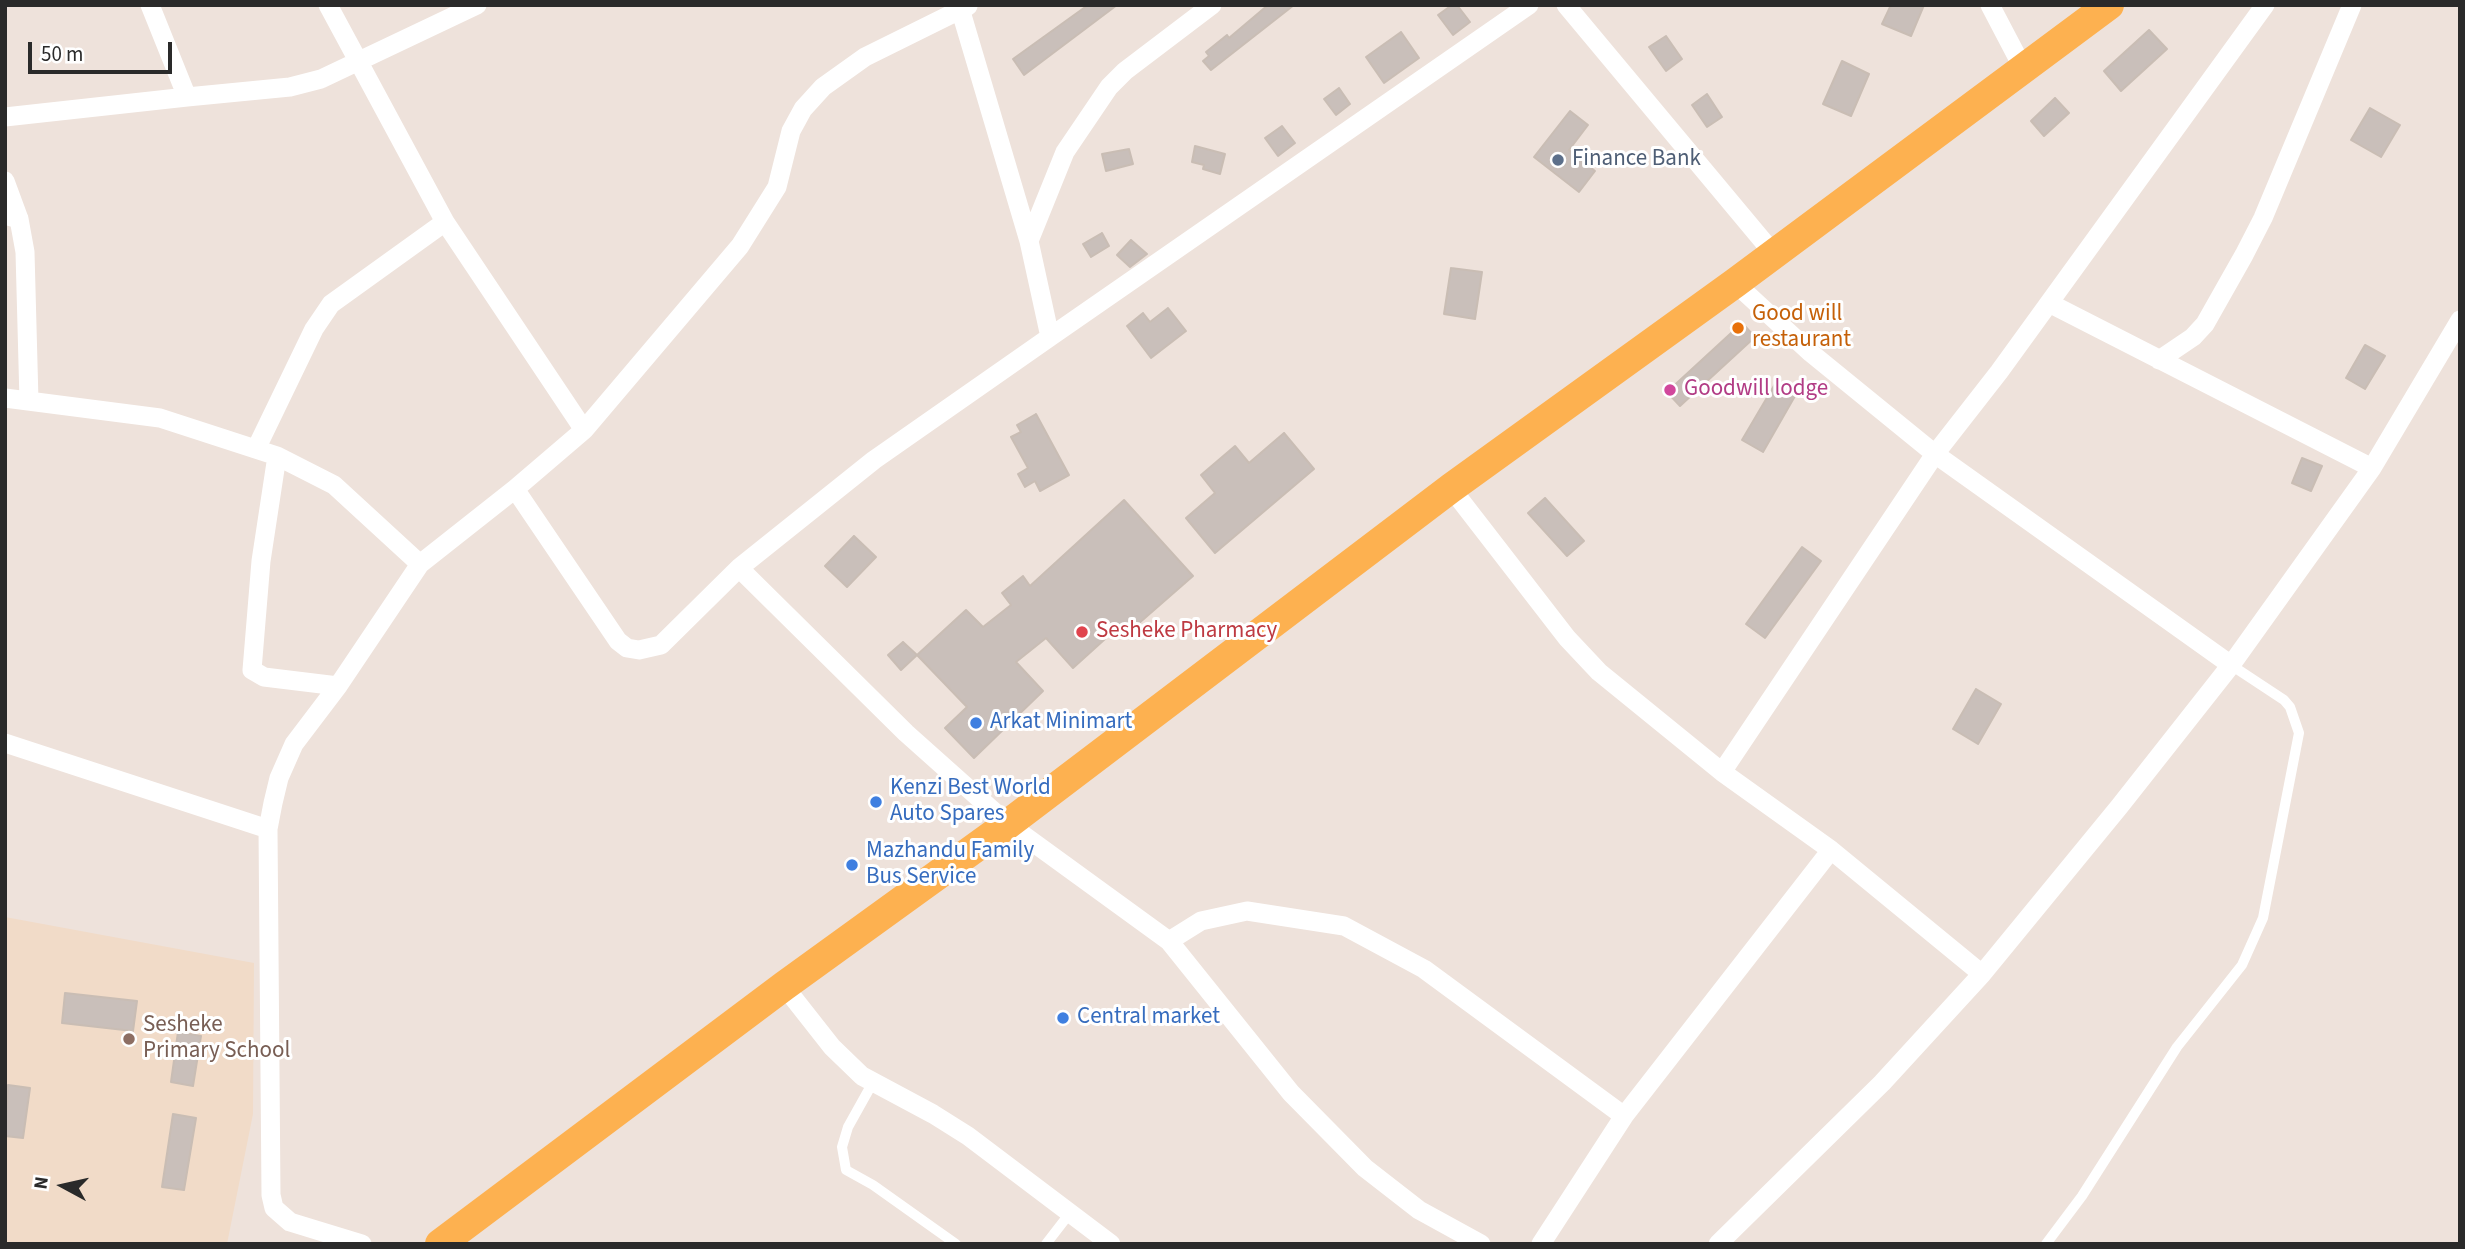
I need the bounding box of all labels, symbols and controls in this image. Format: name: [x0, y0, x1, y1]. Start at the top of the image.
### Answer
scale bar: [32, 28, 175, 72]
text: 50 m: [41, 39, 83, 69]
place label: Finance Bank: [1572, 146, 1701, 174]
marker: Finance Bank: [1550, 152, 1566, 168]
place label: Good will restaurant: [1752, 301, 1851, 355]
marker: Good will restaurant: [1730, 320, 1746, 336]
place label: Goodwill lodge: [1684, 376, 1828, 404]
marker: Goodwill lodge: [1662, 382, 1678, 398]
place label: Sesheke Pharmacy: [1096, 618, 1277, 646]
marker: Sesheke Pharmacy: [1074, 624, 1090, 640]
place label: Arkat Minimart: [990, 709, 1132, 737]
marker: Arkat Minimart: [968, 715, 984, 731]
place label: Kenzi Best World Auto Spares: [890, 775, 1051, 829]
marker: Kenzi Best World Auto Spares: [868, 794, 884, 810]
place label: Mazhandu Family Bus Service: [866, 838, 1034, 892]
marker: Mazhandu Family Bus Service: [844, 857, 860, 873]
place label: Central market: [1077, 1004, 1220, 1032]
marker: Central market: [1055, 1010, 1071, 1026]
place label: Sesheke Primary School: [143, 1012, 290, 1066]
marker: Sesheke Primary School: [121, 1031, 137, 1047]
north arrow: [28, 1151, 98, 1221]
text: N: [27, 1175, 56, 1191]

